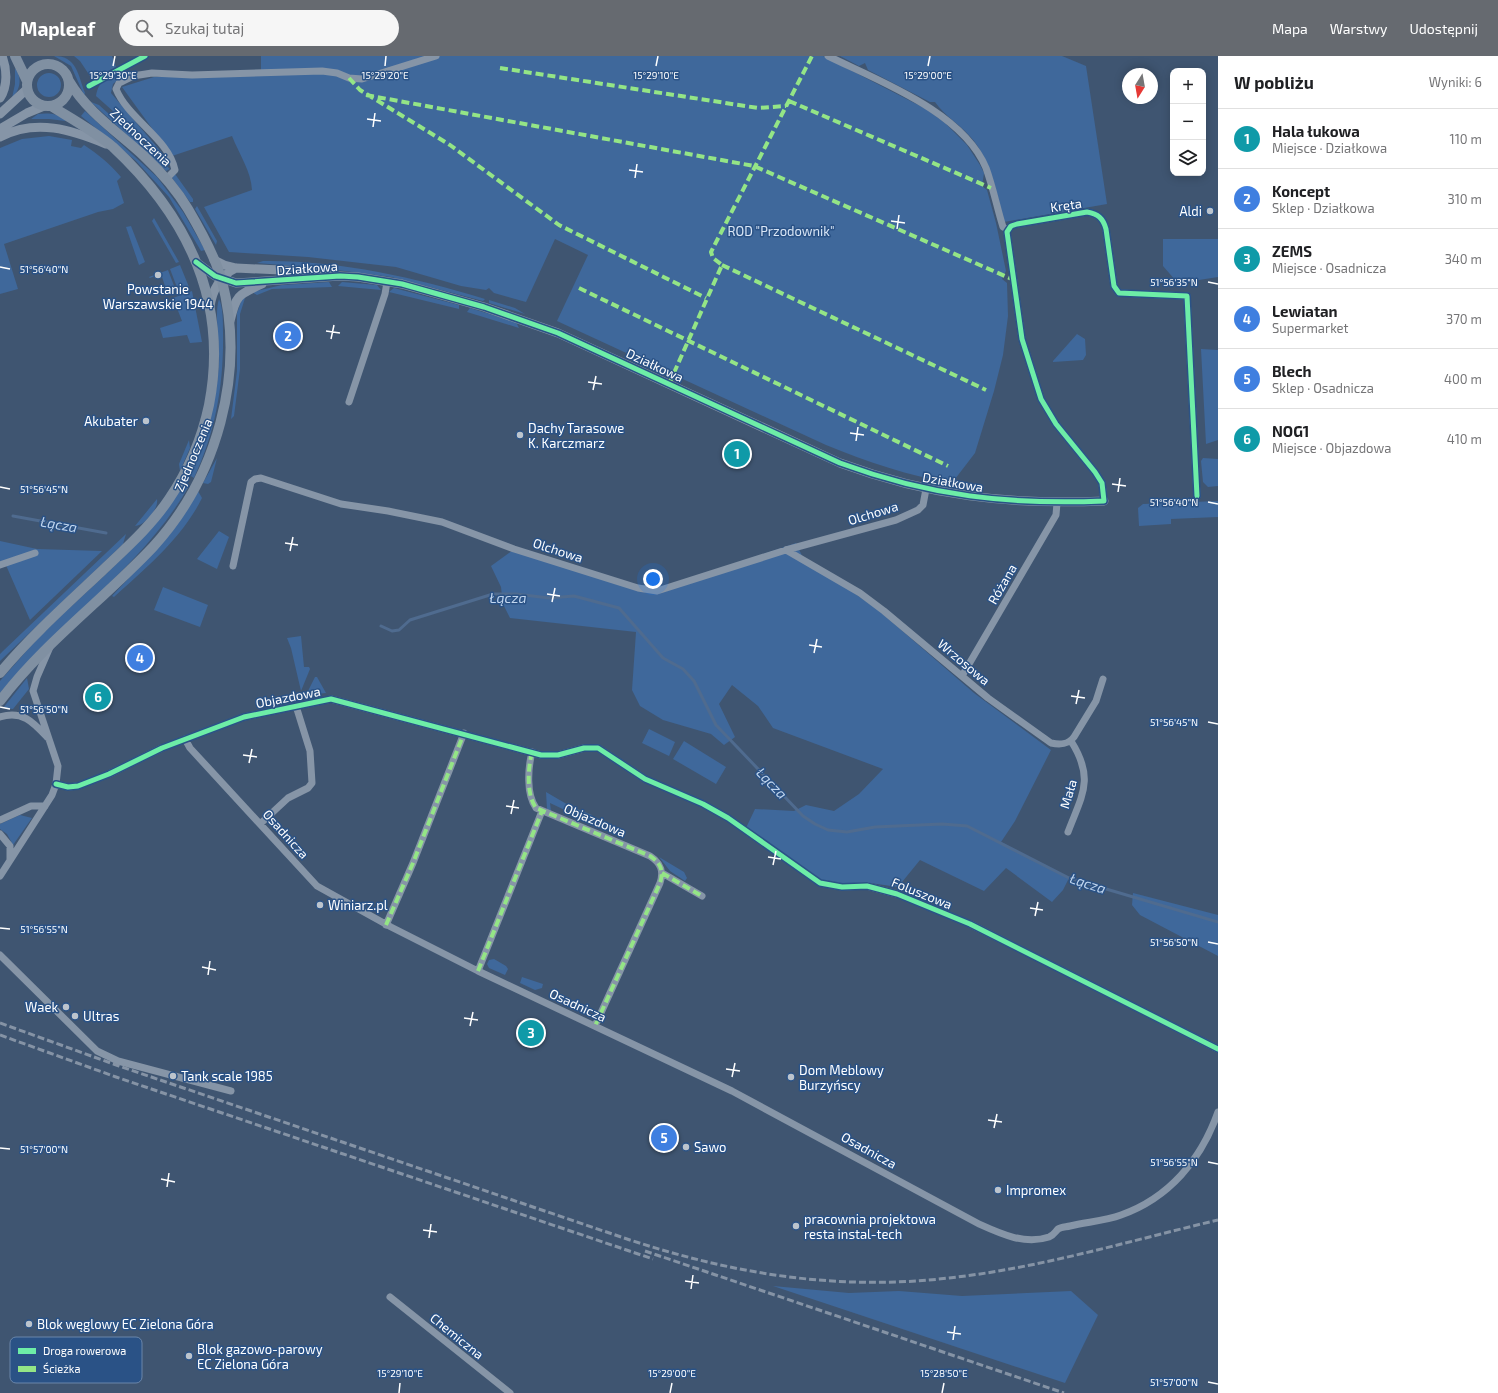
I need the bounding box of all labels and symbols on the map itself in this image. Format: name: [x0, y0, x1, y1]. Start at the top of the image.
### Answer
north arrow: [1122, 68, 1158, 104]
text: 15°29'30"E: [89, 69, 137, 81]
text: 15°29'20"E: [361, 69, 409, 81]
text: 15°29'10"E: [633, 69, 679, 81]
text: 15°29'00"E: [904, 69, 952, 81]
street label: Zjednoczenia: [107, 105, 175, 169]
street label: Kręta: [1049, 195, 1083, 215]
place label: Aldi: [1179, 203, 1202, 219]
marker: Aldi: [1205, 206, 1215, 216]
park label: ROD "Przodownik": [727, 223, 835, 239]
street label: Działkowa: [276, 258, 338, 278]
text: 51°56'40"N: [20, 263, 68, 275]
marker: Powstanie Warszawskie 1944: [153, 270, 163, 280]
text: 51°56'35"N: [1150, 276, 1198, 288]
place label: Powstanie Warszawskie 1944: [103, 281, 213, 312]
pin: 2: [275, 321, 301, 351]
street label: Działkowa: [624, 345, 686, 385]
place label: Akubater: [84, 413, 138, 429]
marker: Akubater: [141, 416, 151, 426]
street label: Zjednoczenia: [170, 416, 216, 494]
place label: Dachy Tarasowe K. Karczmarz: [528, 420, 624, 451]
marker: Dachy Tarasowe K. Karczmarz: [515, 430, 525, 440]
pin: 1: [724, 439, 750, 469]
street label: Działkowa: [921, 469, 985, 495]
text: 51°56'45"N: [20, 483, 68, 495]
text: 51°56'40"N: [1150, 496, 1198, 508]
street label: Olchowa: [846, 498, 900, 528]
water label: Łącza: [39, 512, 79, 536]
street label: Olchowa: [531, 534, 585, 566]
street label: Różana: [984, 561, 1020, 607]
your location: [643, 569, 663, 589]
water label: Łącza: [490, 589, 526, 606]
street label: Wrzosowa: [935, 636, 993, 688]
pin: 4: [127, 643, 153, 673]
pin: 6: [85, 682, 111, 712]
street label: Objazdowa: [254, 683, 322, 711]
text: 51°56'50"N: [20, 703, 68, 715]
text: 51°56'45"N: [1150, 716, 1198, 728]
water label: Łącza: [753, 764, 791, 802]
street label: Mała: [1056, 777, 1080, 811]
street label: Objazdowa: [562, 800, 628, 840]
street label: Osadnicza: [260, 806, 312, 862]
water label: Łącza: [1068, 869, 1108, 897]
street label: Foluszowa: [889, 874, 955, 912]
place label: Winiarz.pl: [328, 897, 388, 913]
marker: Winiarz.pl: [315, 900, 325, 910]
text: 51°56'55"N: [20, 923, 68, 935]
text: 51°56'50"N: [1150, 936, 1198, 948]
street label: Osadnicza: [547, 985, 609, 1025]
place label: Waek: [25, 999, 58, 1015]
marker: Waek: [61, 1002, 71, 1012]
place label: Ultras: [83, 1008, 119, 1024]
marker: Ultras: [70, 1011, 80, 1021]
pin: 3: [518, 1018, 544, 1048]
place label: Dom Meblowy Burzyńscy: [799, 1062, 884, 1093]
place label: Tank scale 1985: [181, 1068, 273, 1084]
marker: Tank scale 1985: [168, 1071, 178, 1081]
marker: Dom Meblowy Burzyńscy: [786, 1072, 796, 1082]
pin: 5: [651, 1123, 677, 1153]
street label: Osadnicza: [839, 1128, 899, 1172]
place label: Sawo: [694, 1139, 727, 1155]
marker: Sawo: [681, 1142, 691, 1152]
text: 51°57'00"N: [20, 1143, 68, 1155]
text: 51°56'55"N: [1150, 1156, 1198, 1168]
place label: Impromex: [1006, 1182, 1066, 1198]
marker: Impromex: [993, 1185, 1003, 1195]
place label: pracownia projektowa resta instal-tech: [804, 1211, 936, 1242]
marker: pracownia projektowa resta instal-tech: [791, 1221, 801, 1231]
street label: Chemiczna: [427, 1310, 487, 1362]
place label: Blok węglowy EC Zielona Góra: [37, 1316, 214, 1332]
marker: Blok węglowy EC Zielona Góra: [24, 1319, 34, 1329]
legend: [10, 1337, 142, 1383]
place label: Blok gazowo-parowy EC Zielona Góra: [197, 1341, 323, 1372]
text: Droga rowerowa: [43, 1344, 126, 1357]
marker: Blok gazowo-parowy EC Zielona Góra: [184, 1351, 194, 1361]
text: Ścieżka: [43, 1362, 80, 1375]
text: 15°29'10"E: [377, 1367, 423, 1379]
text: 15°29'00"E: [648, 1367, 696, 1379]
text: 15°28'50"E: [920, 1367, 968, 1379]
text: 51°57'00"N: [1150, 1376, 1198, 1388]

